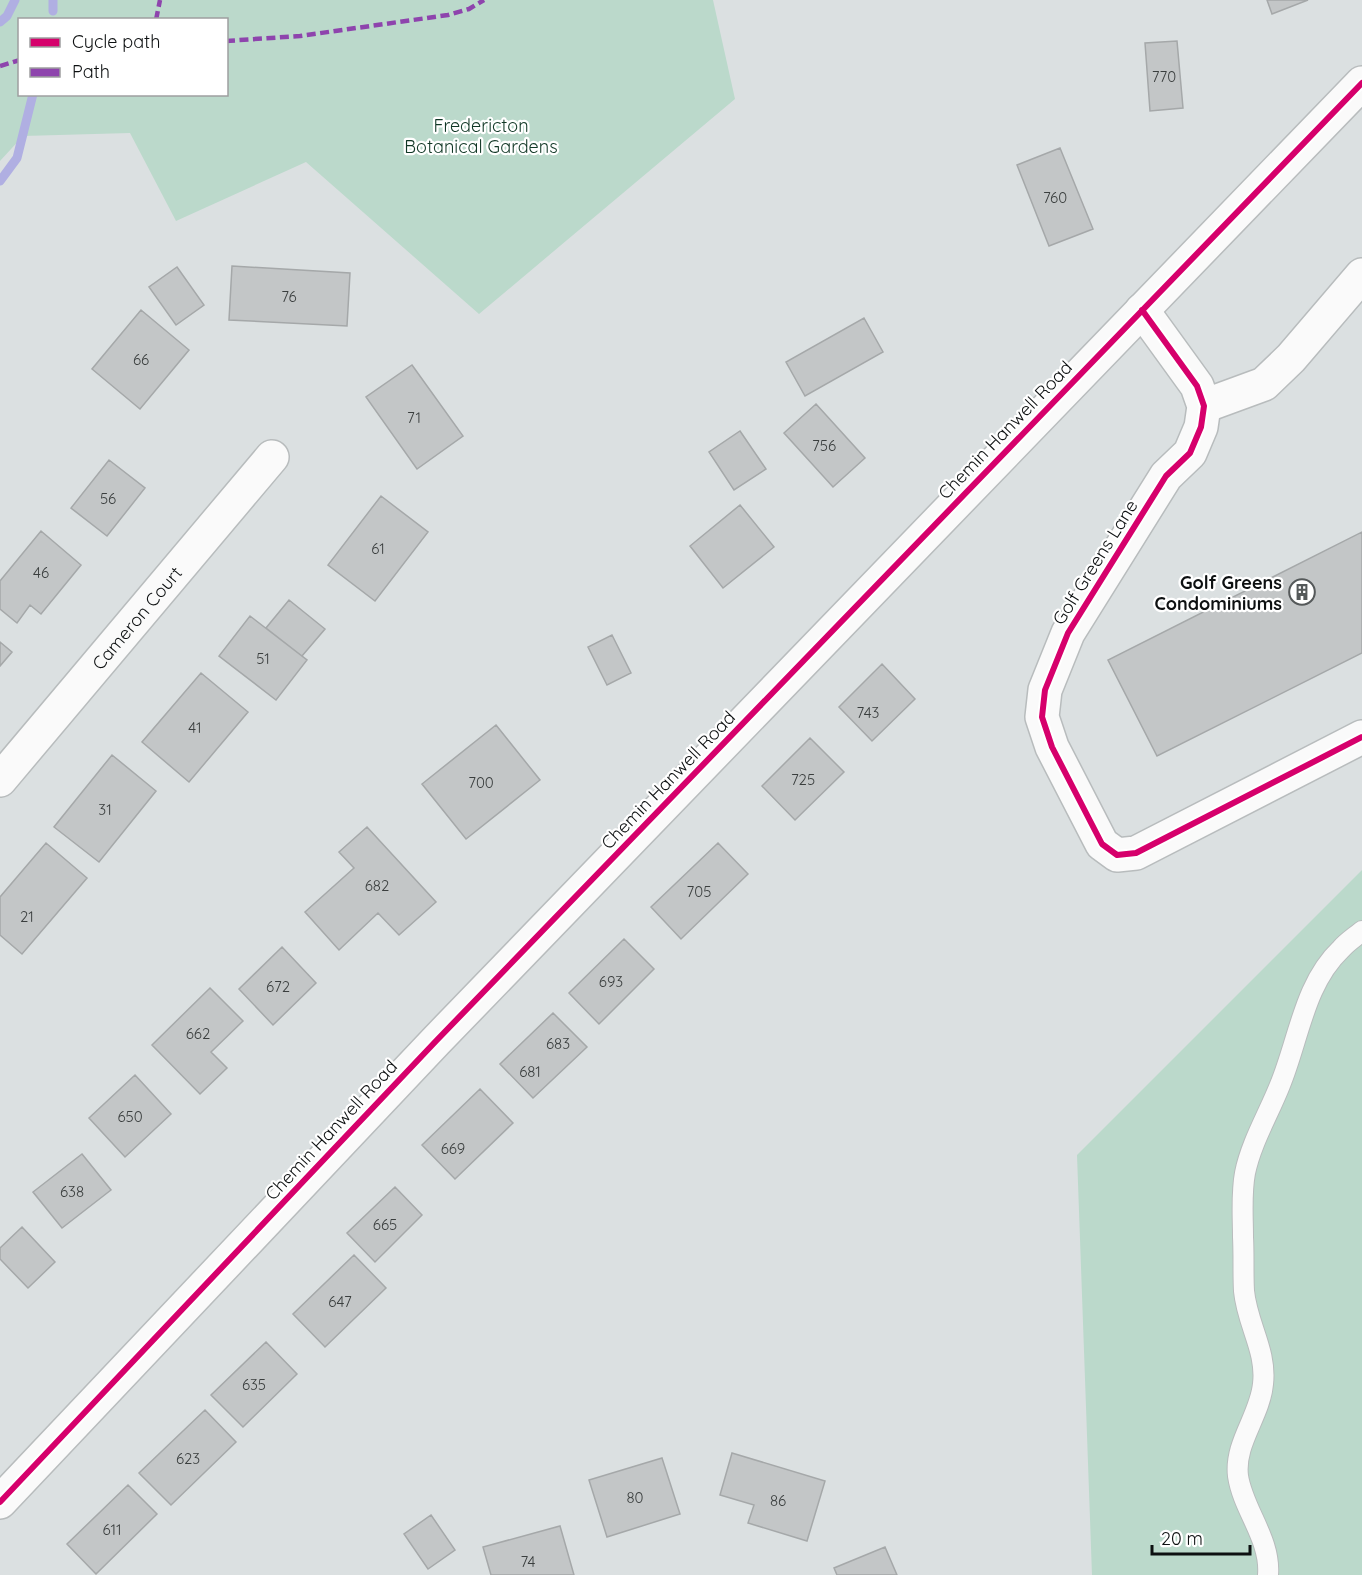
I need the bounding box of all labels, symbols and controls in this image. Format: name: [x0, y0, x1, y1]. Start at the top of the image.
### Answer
legend: [18, 18, 228, 96]
text: Cycle path: [72, 30, 160, 53]
text: Path: [72, 60, 110, 83]
house number: 770: [1152, 67, 1176, 86]
park label: Fredericton Botanical Gardens: [404, 114, 558, 158]
house number: 760: [1043, 188, 1067, 207]
house number: 76: [281, 287, 297, 306]
house number: 66: [133, 350, 149, 369]
street label: Chemin Hanwell Road: [933, 356, 1077, 504]
house number: 71: [407, 408, 421, 427]
house number: 756: [812, 436, 836, 455]
house number: 56: [100, 489, 116, 508]
street label: Golf Greens Lane: [1047, 495, 1143, 629]
house number: 61: [371, 539, 385, 558]
street label: Cameron Court: [87, 561, 187, 674]
house number: 46: [33, 563, 49, 582]
place label: Golf Greens Condominiums: [1155, 571, 1282, 615]
building icon: Golf Greens Condominiums: [1287, 577, 1317, 607]
house number: 51: [256, 649, 270, 668]
house number: 743: [857, 703, 880, 722]
street label: Chemin Hanwell Road: [596, 706, 740, 854]
house number: 41: [188, 718, 202, 737]
house number: 725: [791, 770, 815, 789]
house number: 700: [468, 773, 494, 792]
house number: 31: [98, 800, 112, 819]
house number: 682: [365, 876, 389, 895]
house number: 705: [687, 882, 711, 901]
house number: 21: [20, 907, 34, 926]
house number: 693: [599, 972, 623, 991]
house number: 672: [266, 977, 290, 996]
house number: 662: [186, 1024, 210, 1043]
house number: 683: [546, 1034, 570, 1053]
street label: Chemin Hanwell Road: [260, 1055, 402, 1205]
house number: 681: [519, 1062, 541, 1081]
house number: 650: [117, 1107, 143, 1126]
house number: 669: [441, 1139, 465, 1158]
house number: 638: [60, 1182, 84, 1201]
house number: 665: [373, 1215, 397, 1234]
house number: 647: [328, 1292, 352, 1311]
house number: 635: [242, 1375, 266, 1394]
house number: 623: [176, 1449, 200, 1468]
house number: 80: [626, 1488, 644, 1507]
house number: 86: [770, 1491, 786, 1510]
scale bar: [1152, 1518, 1250, 1556]
house number: 611: [102, 1520, 122, 1539]
text: 20 m: [1161, 1527, 1203, 1550]
house number: 74: [520, 1552, 536, 1571]

